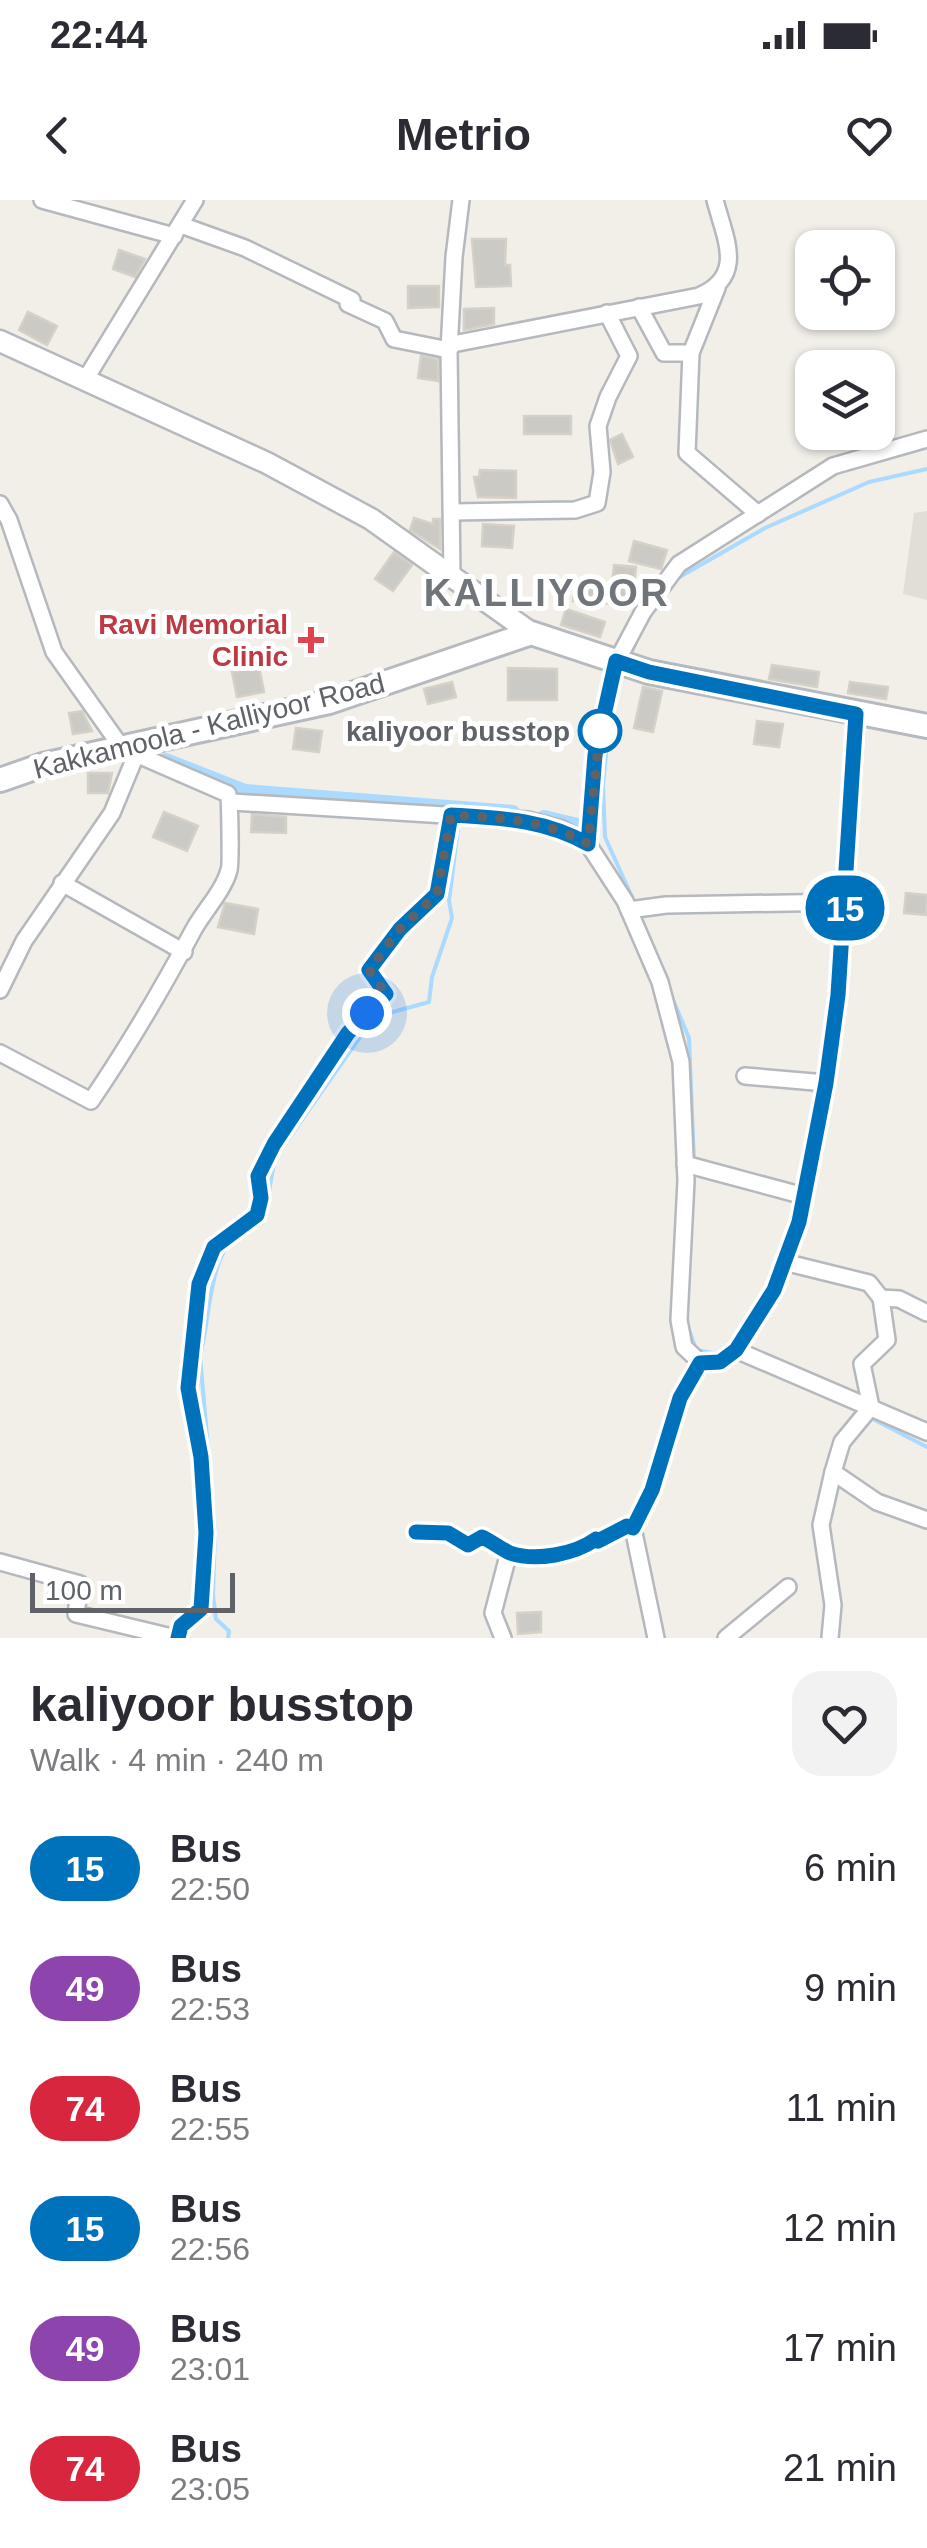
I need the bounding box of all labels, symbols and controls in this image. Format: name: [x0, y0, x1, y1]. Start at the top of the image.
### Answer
text: 22:44: [50, 14, 147, 56]
icon: back: [30, 108, 85, 163]
icon: heart: [842, 108, 897, 163]
text: Metrio: [396, 109, 531, 160]
map controls: [795, 230, 895, 450]
button: locate: [795, 230, 895, 330]
button: layers: [795, 350, 895, 450]
district label: KALLIYOOR: [424, 572, 670, 614]
place label: Ravi Memorial Clinic: [98, 609, 288, 672]
marker: Ravi Memorial Clinic: [298, 627, 324, 653]
street label: Kakkamoola - Kalliyoor Road: [30, 667, 388, 785]
marker: kaliyoor busstop: [579, 710, 621, 752]
place label: kaliyoor busstop: [346, 716, 570, 747]
line badge: 15: [800, 876, 890, 940]
text: 15: [826, 889, 864, 928]
your location: [342, 988, 392, 1038]
scale bar: [30, 1568, 235, 1612]
text: 100 m: [45, 1575, 123, 1606]
button: heart: [792, 1671, 897, 1776]
text: kaliyoor busstop: [30, 1678, 414, 1731]
text: Walk · 4 min · 240 m: [30, 1742, 324, 1778]
text: Bus: [170, 1828, 242, 1870]
text: 6 min: [804, 1847, 897, 1889]
text: 15: [66, 1849, 104, 1888]
text: 22:50: [170, 1871, 250, 1907]
text: Bus: [170, 1948, 242, 1990]
text: 9 min: [804, 1967, 897, 2009]
text: 49: [66, 1969, 104, 2008]
text: 22:53: [170, 1991, 250, 2027]
text: Bus: [170, 2068, 242, 2110]
text: 11 min: [786, 2087, 897, 2129]
text: 74: [66, 2089, 104, 2128]
text: 22:55: [170, 2111, 250, 2147]
text: Bus: [170, 2188, 242, 2230]
text: 12 min: [783, 2207, 897, 2249]
text: 15: [66, 2209, 104, 2248]
text: 22:56: [170, 2231, 250, 2267]
text: Bus: [170, 2308, 242, 2350]
text: 17 min: [783, 2327, 897, 2369]
text: 49: [66, 2329, 104, 2368]
text: 23:01: [170, 2351, 250, 2387]
text: Bus: [170, 2428, 242, 2470]
text: 21 min: [783, 2447, 897, 2489]
text: 74: [66, 2449, 104, 2488]
text: 23:05: [170, 2471, 250, 2507]

